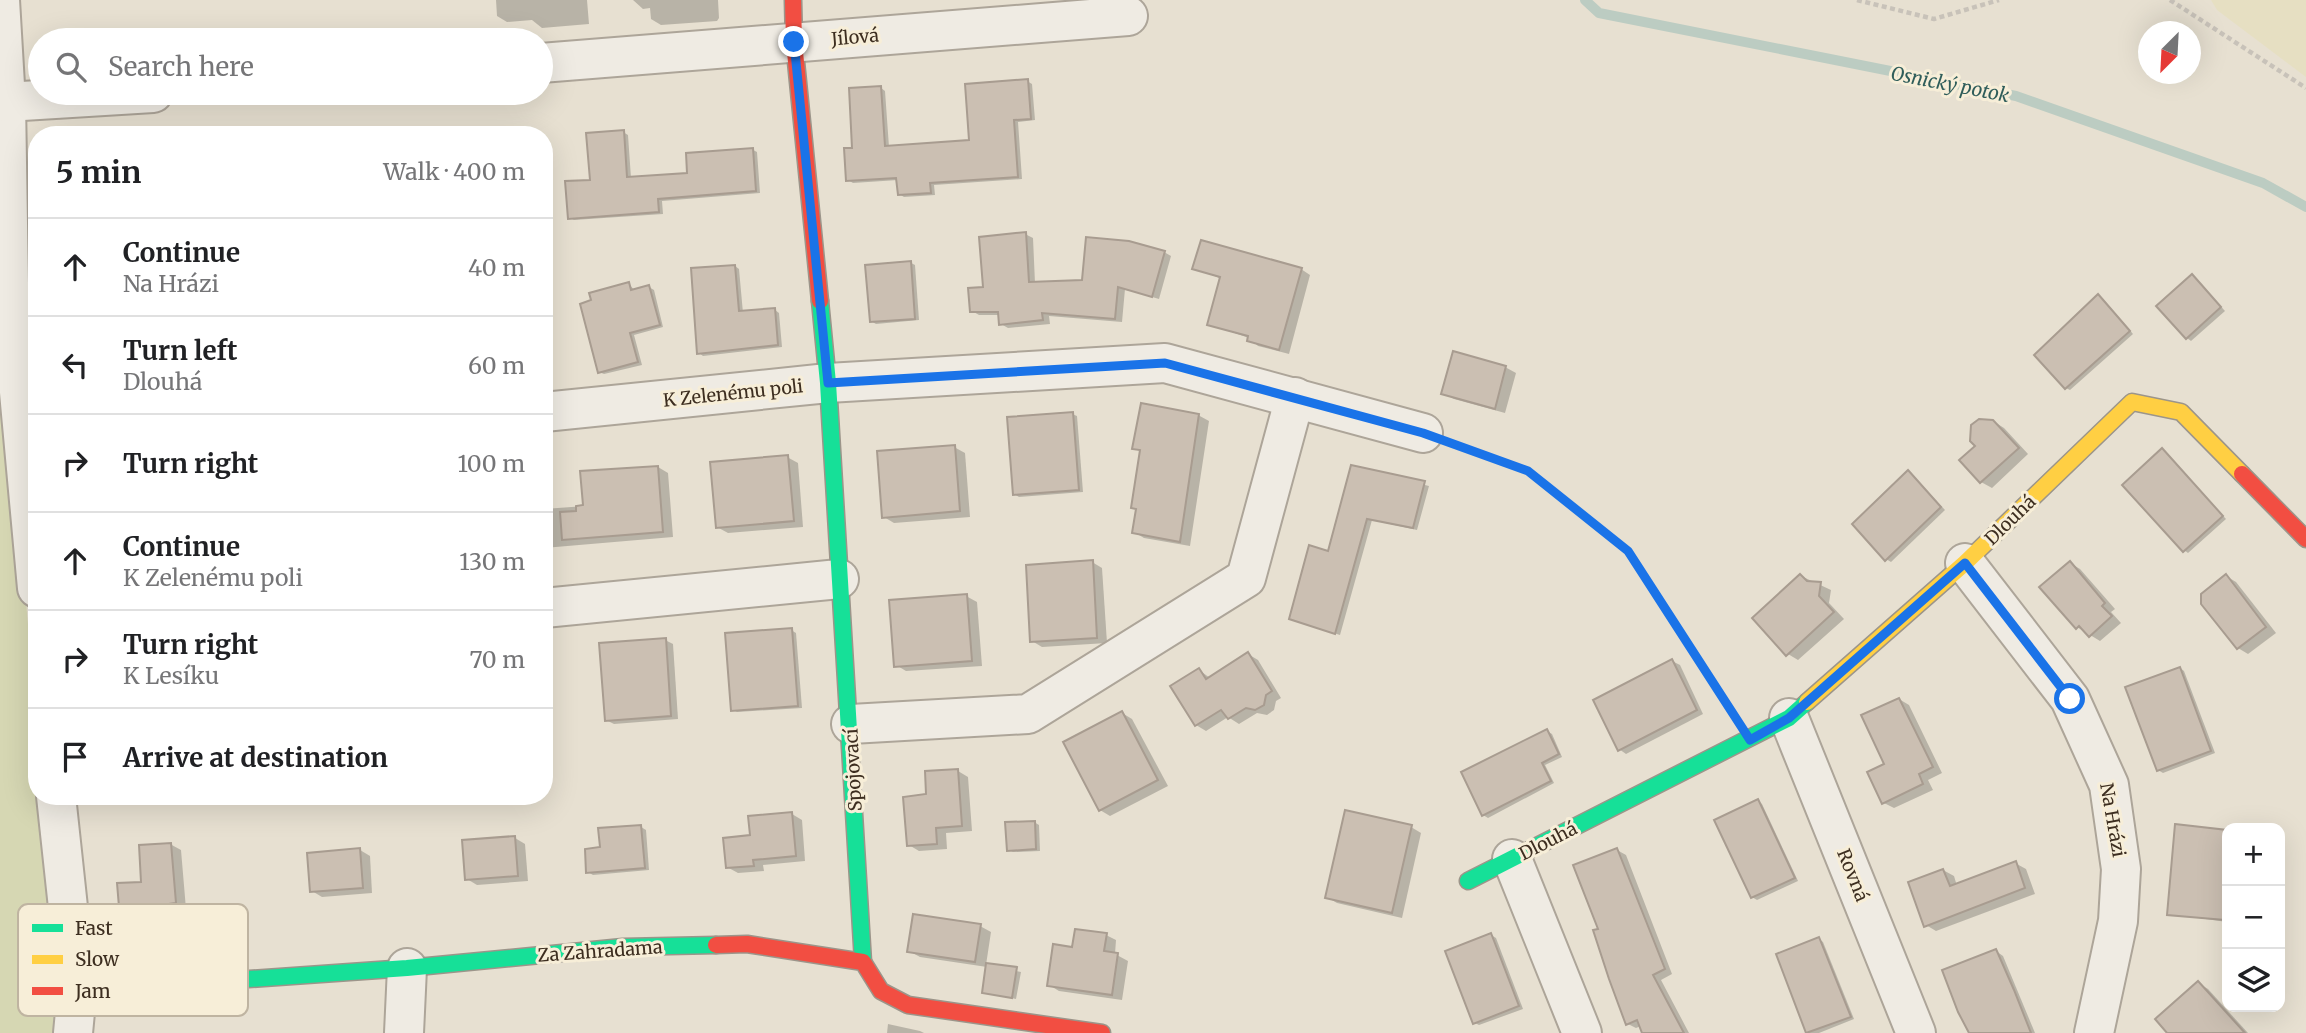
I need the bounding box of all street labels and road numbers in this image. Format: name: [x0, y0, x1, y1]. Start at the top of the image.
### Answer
street label: Jílová: [829, 23, 880, 51]
street label: K Zelenému poli: [662, 374, 804, 412]
street label: Dlouhá: [1980, 490, 2041, 550]
street label: Spojovací: [839, 727, 867, 812]
street label: Na Hrázi: [2095, 781, 2131, 859]
street label: Dlouhá: [1515, 817, 1581, 865]
street label: Rovná: [1832, 845, 1874, 905]
street label: Za Zahradama: [537, 935, 664, 967]

